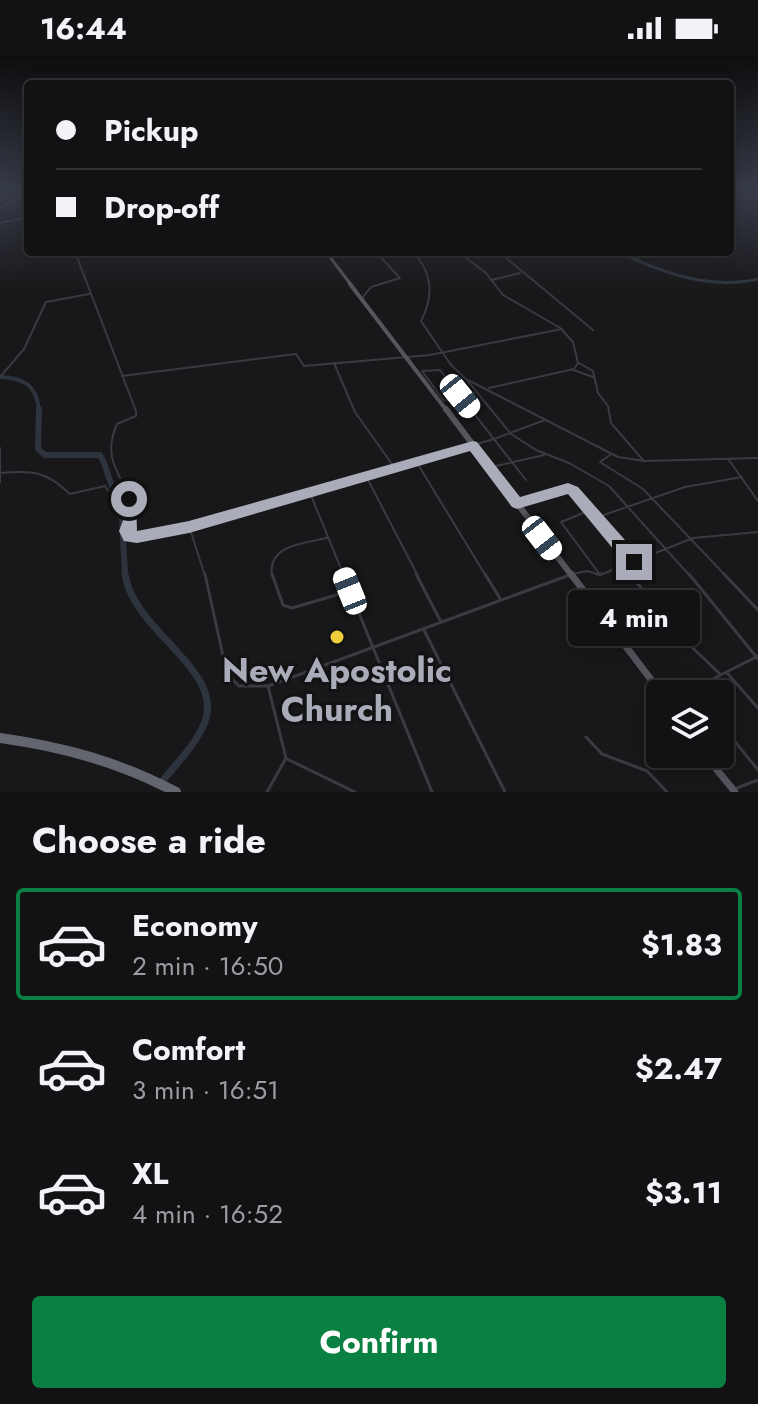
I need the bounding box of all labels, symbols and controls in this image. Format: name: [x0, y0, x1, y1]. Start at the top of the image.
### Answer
text: 16:44: [40, 7, 127, 50]
text: Pickup: [104, 109, 199, 152]
text: Drop-off: [104, 186, 219, 229]
car: [436, 370, 484, 422]
route start: [111, 481, 147, 517]
car: [518, 512, 566, 564]
route end: [616, 544, 652, 580]
car: [330, 564, 370, 618]
callout: 4 min: [568, 590, 700, 646]
text: 4 min: [599, 599, 669, 637]
marker: New Apostolic Church: [328, 628, 346, 646]
place label: New Apostolic Church: [222, 646, 452, 734]
map controls: [646, 680, 734, 768]
button: layers: [646, 680, 734, 768]
text: Choose a ride: [32, 814, 266, 866]
text: Economy: [132, 904, 258, 947]
icon: car: [36, 908, 108, 980]
text: $1.83: [641, 923, 722, 966]
text: 2 min · 16:50: [132, 947, 283, 985]
text: Comfort: [132, 1028, 245, 1071]
icon: car: [36, 1032, 108, 1104]
text: $2.47: [635, 1047, 722, 1090]
text: 3 min · 16:51: [132, 1071, 279, 1109]
text: XL: [132, 1152, 168, 1195]
icon: car: [36, 1156, 108, 1228]
text: $3.11: [645, 1171, 722, 1214]
text: 4 min · 16:52: [132, 1195, 283, 1233]
button: Confirm: [32, 1296, 726, 1388]

